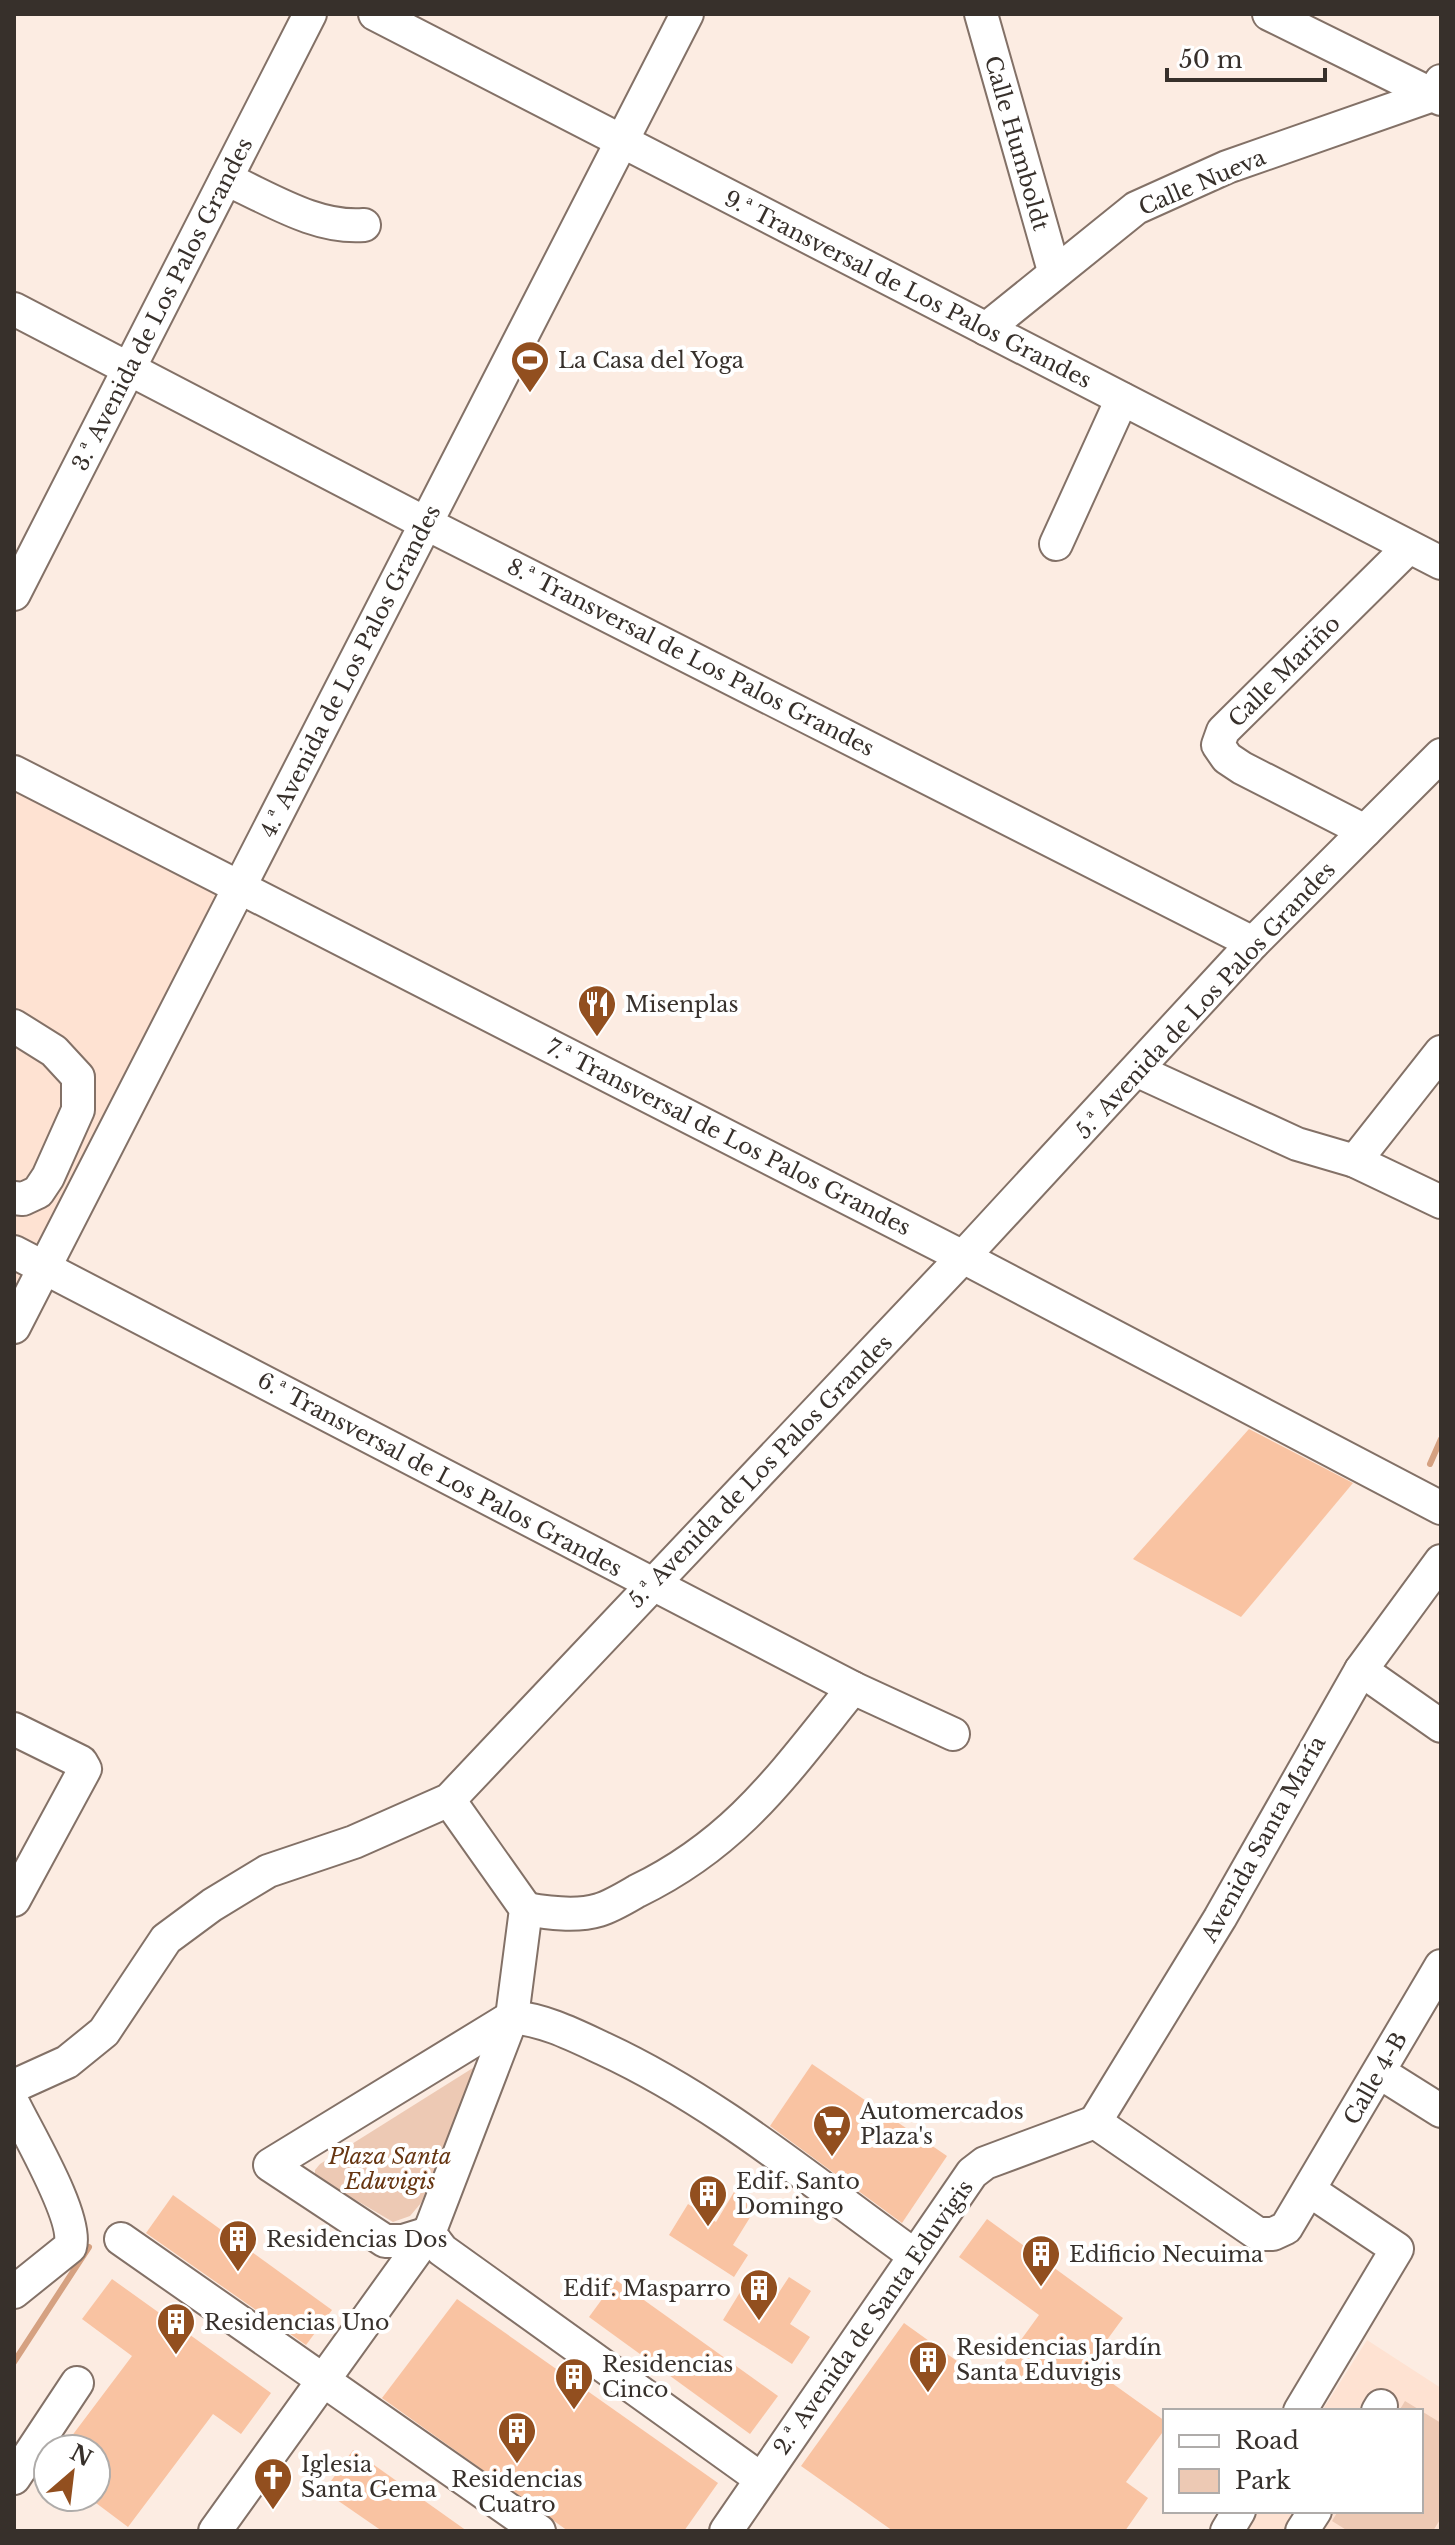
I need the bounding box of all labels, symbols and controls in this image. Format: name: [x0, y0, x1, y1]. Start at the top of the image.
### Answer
scale bar: [1167, 32, 1325, 82]
text: 50 m: [1179, 45, 1243, 74]
street label: Calle Humboldt: [979, 53, 1055, 234]
street label: 3.ª Avenida de Los Palos Grandes: [66, 133, 258, 475]
street label: Calle Nueva: [1135, 143, 1270, 221]
street label: 9.ª Transversal de Los Palos Grandes: [720, 185, 1096, 394]
sports icon: La Casa del Yoga: [509, 339, 551, 394]
place label: La Casa del Yoga: [558, 347, 745, 374]
street label: 4.ª Avenida de Los Palos Grandes: [255, 501, 446, 842]
street label: 8.ª Transversal de Los Palos Grandes: [503, 553, 879, 762]
street label: Calle Mariño: [1223, 610, 1346, 733]
street label: 5.ª Avenida de Los Palos Grandes: [1070, 856, 1341, 1144]
restaurant icon: Misenplas: [576, 983, 618, 1038]
place label: Misenplas: [625, 991, 739, 1018]
street label: 7.ª Transversal de Los Palos Grandes: [542, 1034, 915, 1241]
street label: 5.ª Avenida de Los Palos Grandes: [623, 1329, 898, 1613]
street label: 6.ª Transversal de Los Palos Grandes: [253, 1367, 627, 1582]
street label: Avenida Santa María: [1195, 1731, 1332, 1948]
street label: Calle 4-B: [1338, 2027, 1413, 2129]
place label: Automercados Plaza's: [859, 2098, 1024, 2150]
supermarket icon: Automercados Plaza's: [811, 2103, 853, 2158]
park label: Plaza Santa Eduvigis: [327, 2143, 452, 2195]
place label: Edif. Santo Domingo: [736, 2168, 860, 2220]
building icon: Edif. Santo Domingo: [687, 2173, 729, 2228]
street label: 2.ª Avenida de Santa Eduvigis: [768, 2175, 979, 2460]
building icon: Residencias Dos: [217, 2218, 259, 2273]
place label: Residencias Dos: [266, 2226, 448, 2253]
building icon: Edificio Necuima: [1020, 2233, 1062, 2288]
place label: Edificio Necuima: [1069, 2241, 1264, 2268]
building icon: Edif. Masparro: [738, 2267, 780, 2322]
place label: Edif. Masparro: [563, 2275, 731, 2302]
building icon: Residencias Uno: [155, 2301, 197, 2356]
place label: Residencias Uno: [204, 2309, 389, 2336]
place label: Residencias Jardín Santa Eduvigis: [956, 2334, 1162, 2386]
building icon: Residencias Jardín Santa Eduvigis: [907, 2339, 949, 2394]
place label: Residencias Cinco: [602, 2351, 733, 2403]
building icon: Residencias Cinco: [553, 2356, 595, 2411]
legend: [1163, 2409, 1423, 2513]
building icon: Residencias Cuatro: [496, 2410, 538, 2465]
text: Road: [1235, 2426, 1299, 2455]
north arrow: [32, 2433, 112, 2513]
text: N: [66, 2439, 97, 2473]
place label: Iglesia Santa Gema: [301, 2451, 437, 2503]
church icon: Iglesia Santa Gema: [252, 2456, 294, 2511]
place label: Residencias Cuatro: [451, 2466, 583, 2518]
text: Park: [1235, 2466, 1291, 2495]

